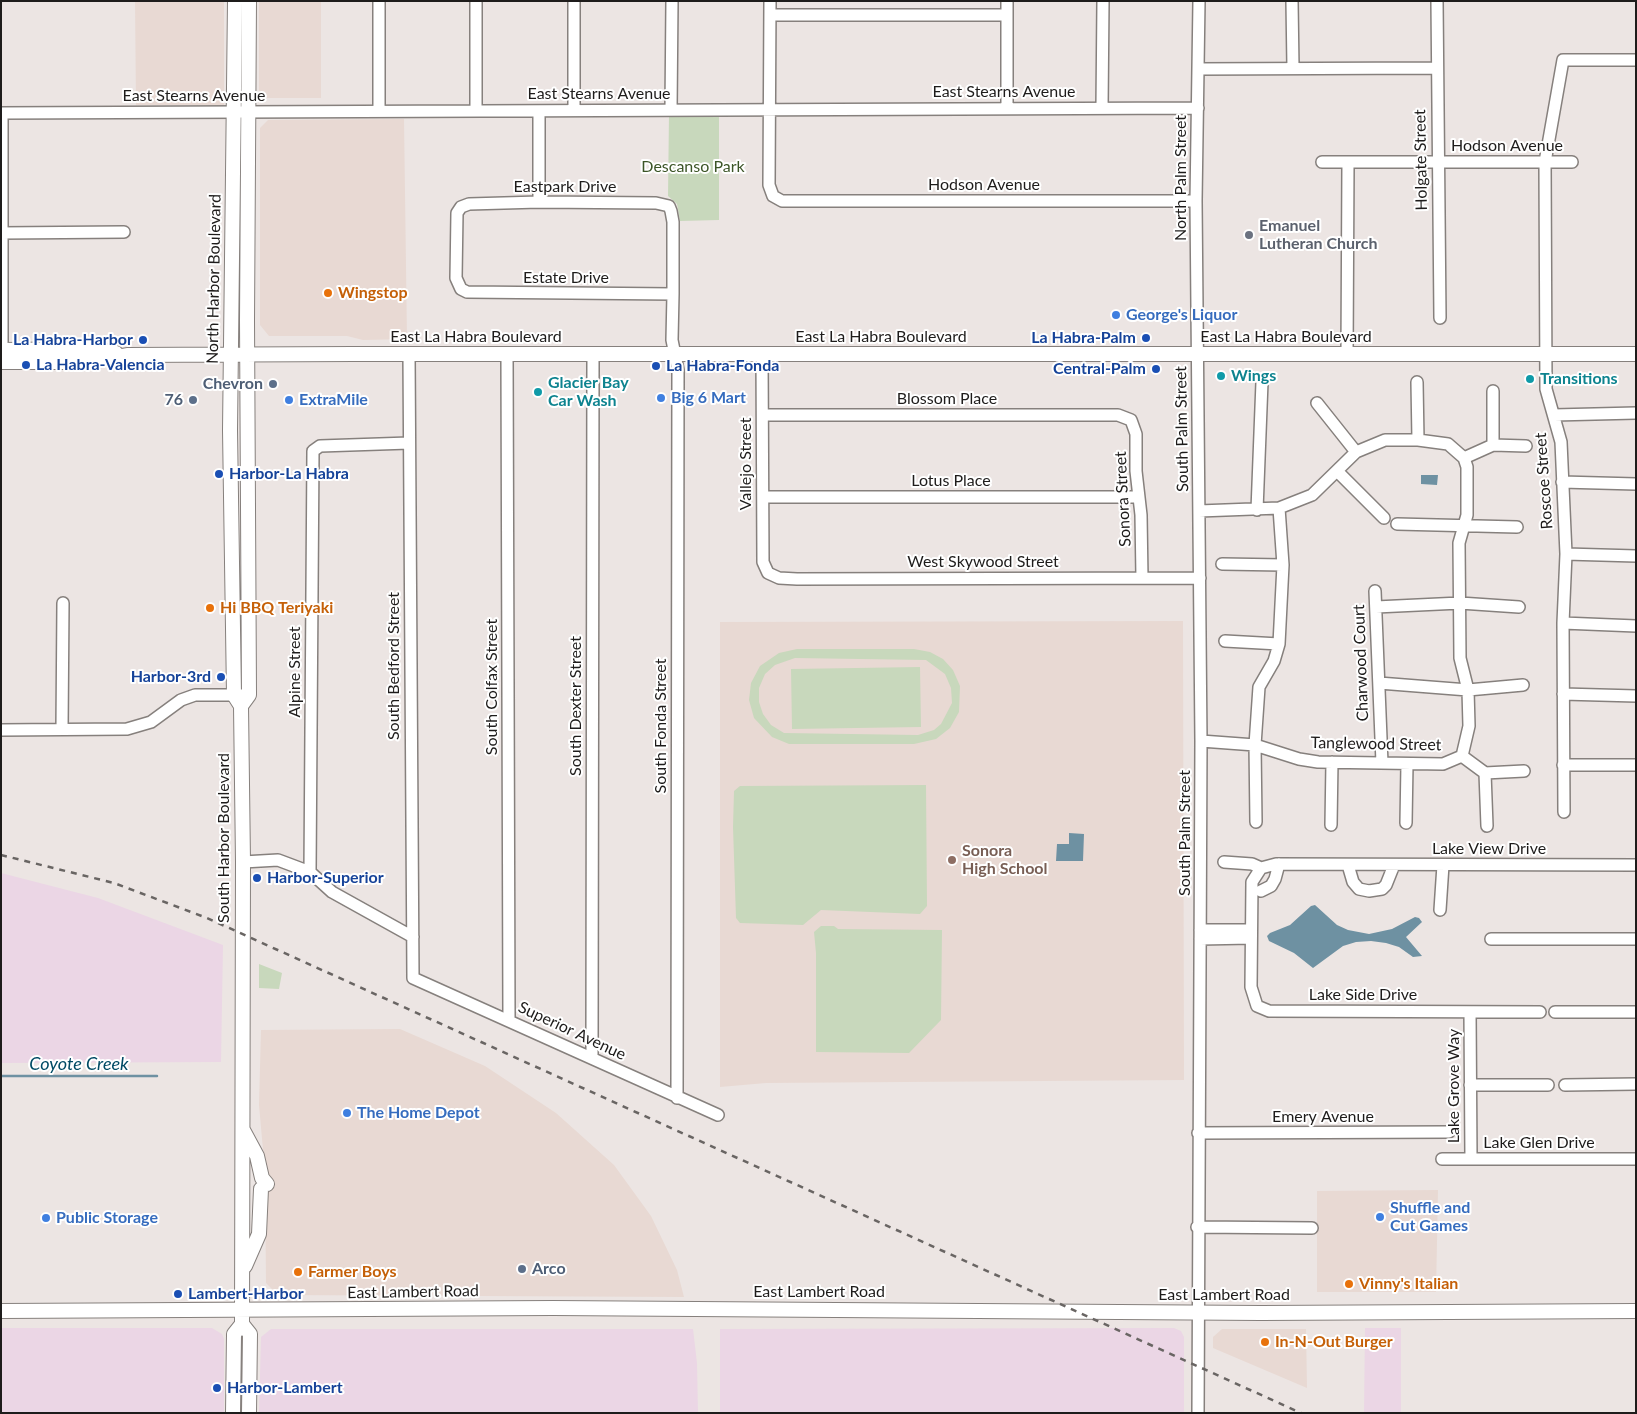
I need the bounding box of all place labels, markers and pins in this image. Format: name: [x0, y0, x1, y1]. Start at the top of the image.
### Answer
place label: Emanuel Lutheran Church: [1259, 216, 1378, 254]
marker: Emanuel Lutheran Church: [1243, 229, 1255, 241]
place label: Wingstop: [338, 283, 407, 303]
marker: Wingstop: [322, 287, 334, 299]
place label: George's Liquor: [1126, 305, 1237, 325]
marker: George's Liquor: [1110, 309, 1122, 321]
place label: La Habra-Palm: [1031, 328, 1136, 348]
place label: La Habra-Harbor: [13, 330, 133, 350]
marker: La Habra-Palm: [1140, 332, 1152, 344]
marker: La Habra-Harbor: [137, 334, 149, 346]
place label: La Habra-Valencia: [36, 355, 165, 375]
place label: La Habra-Fonda: [666, 356, 779, 376]
marker: La Habra-Valencia: [20, 359, 32, 371]
place label: Central-Palm: [1053, 359, 1146, 379]
marker: La Habra-Fonda: [650, 360, 662, 372]
marker: Central-Palm: [1150, 363, 1162, 375]
place label: Wings: [1231, 366, 1276, 386]
place label: Transitions: [1540, 369, 1618, 389]
marker: Wings: [1215, 370, 1227, 382]
place label: Glacier Bay Car Wash: [548, 373, 629, 411]
marker: Transitions: [1524, 373, 1536, 385]
place label: Chevron: [203, 374, 263, 394]
marker: Chevron: [267, 378, 279, 390]
marker: Glacier Bay Car Wash: [532, 386, 544, 398]
place label: Big 6 Mart: [671, 388, 746, 408]
place label: 76: [164, 390, 183, 410]
place label: ExtraMile: [299, 390, 368, 410]
marker: Big 6 Mart: [655, 392, 667, 404]
marker: 76: [187, 394, 199, 406]
marker: ExtraMile: [283, 394, 295, 406]
place label: Harbor-La Habra: [229, 464, 349, 484]
marker: Harbor-La Habra: [213, 468, 225, 480]
place label: Hi BBQ Teriyaki: [220, 598, 333, 618]
marker: Hi BBQ Teriyaki: [204, 602, 216, 614]
place label: Harbor-3rd: [131, 667, 211, 687]
marker: Harbor-3rd: [215, 671, 227, 683]
place label: Sonora High School: [962, 841, 1047, 879]
marker: Sonora High School: [946, 854, 958, 866]
place label: Harbor-Superior: [267, 868, 384, 888]
marker: Harbor-Superior: [251, 872, 263, 884]
place label: The Home Depot: [357, 1103, 480, 1123]
marker: The Home Depot: [341, 1107, 353, 1119]
place label: Shuffle and Cut Games: [1390, 1198, 1470, 1236]
place label: Public Storage: [56, 1208, 158, 1228]
marker: Shuffle and Cut Games: [1374, 1211, 1386, 1223]
marker: Public Storage: [40, 1212, 52, 1224]
place label: Arco: [532, 1259, 566, 1279]
place label: Farmer Boys: [308, 1262, 396, 1282]
marker: Arco: [516, 1263, 528, 1275]
marker: Farmer Boys: [292, 1266, 304, 1278]
place label: Vinny's Italian: [1359, 1274, 1458, 1294]
marker: Vinny's Italian: [1343, 1278, 1355, 1290]
place label: Lambert-Harbor: [188, 1284, 304, 1304]
marker: Lambert-Harbor: [172, 1288, 184, 1300]
place label: In-N-Out Burger: [1275, 1332, 1393, 1352]
marker: In-N-Out Burger: [1259, 1336, 1271, 1348]
place label: Harbor-Lambert: [227, 1378, 343, 1398]
marker: Harbor-Lambert: [211, 1382, 223, 1394]

